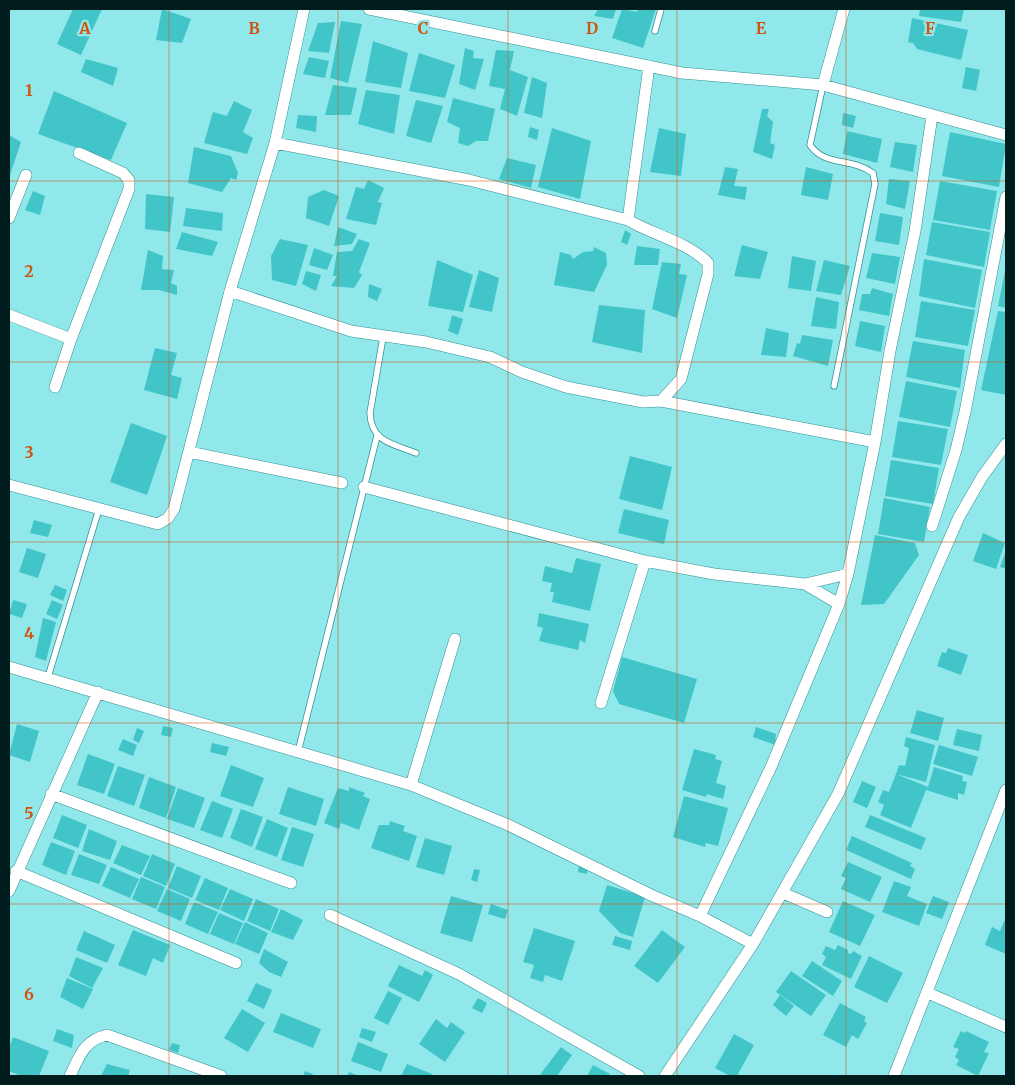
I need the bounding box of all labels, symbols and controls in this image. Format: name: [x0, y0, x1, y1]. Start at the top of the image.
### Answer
text: A: [78, 18, 91, 38]
text: B: [248, 18, 260, 38]
text: C: [418, 18, 428, 38]
text: D: [586, 18, 598, 38]
text: E: [756, 18, 767, 38]
text: F: [925, 18, 935, 38]
text: 1: [25, 80, 33, 100]
text: 2: [24, 261, 34, 281]
text: 3: [24, 442, 34, 462]
text: 4: [24, 623, 34, 643]
text: 5: [24, 803, 34, 823]
text: 6: [24, 984, 34, 1004]

